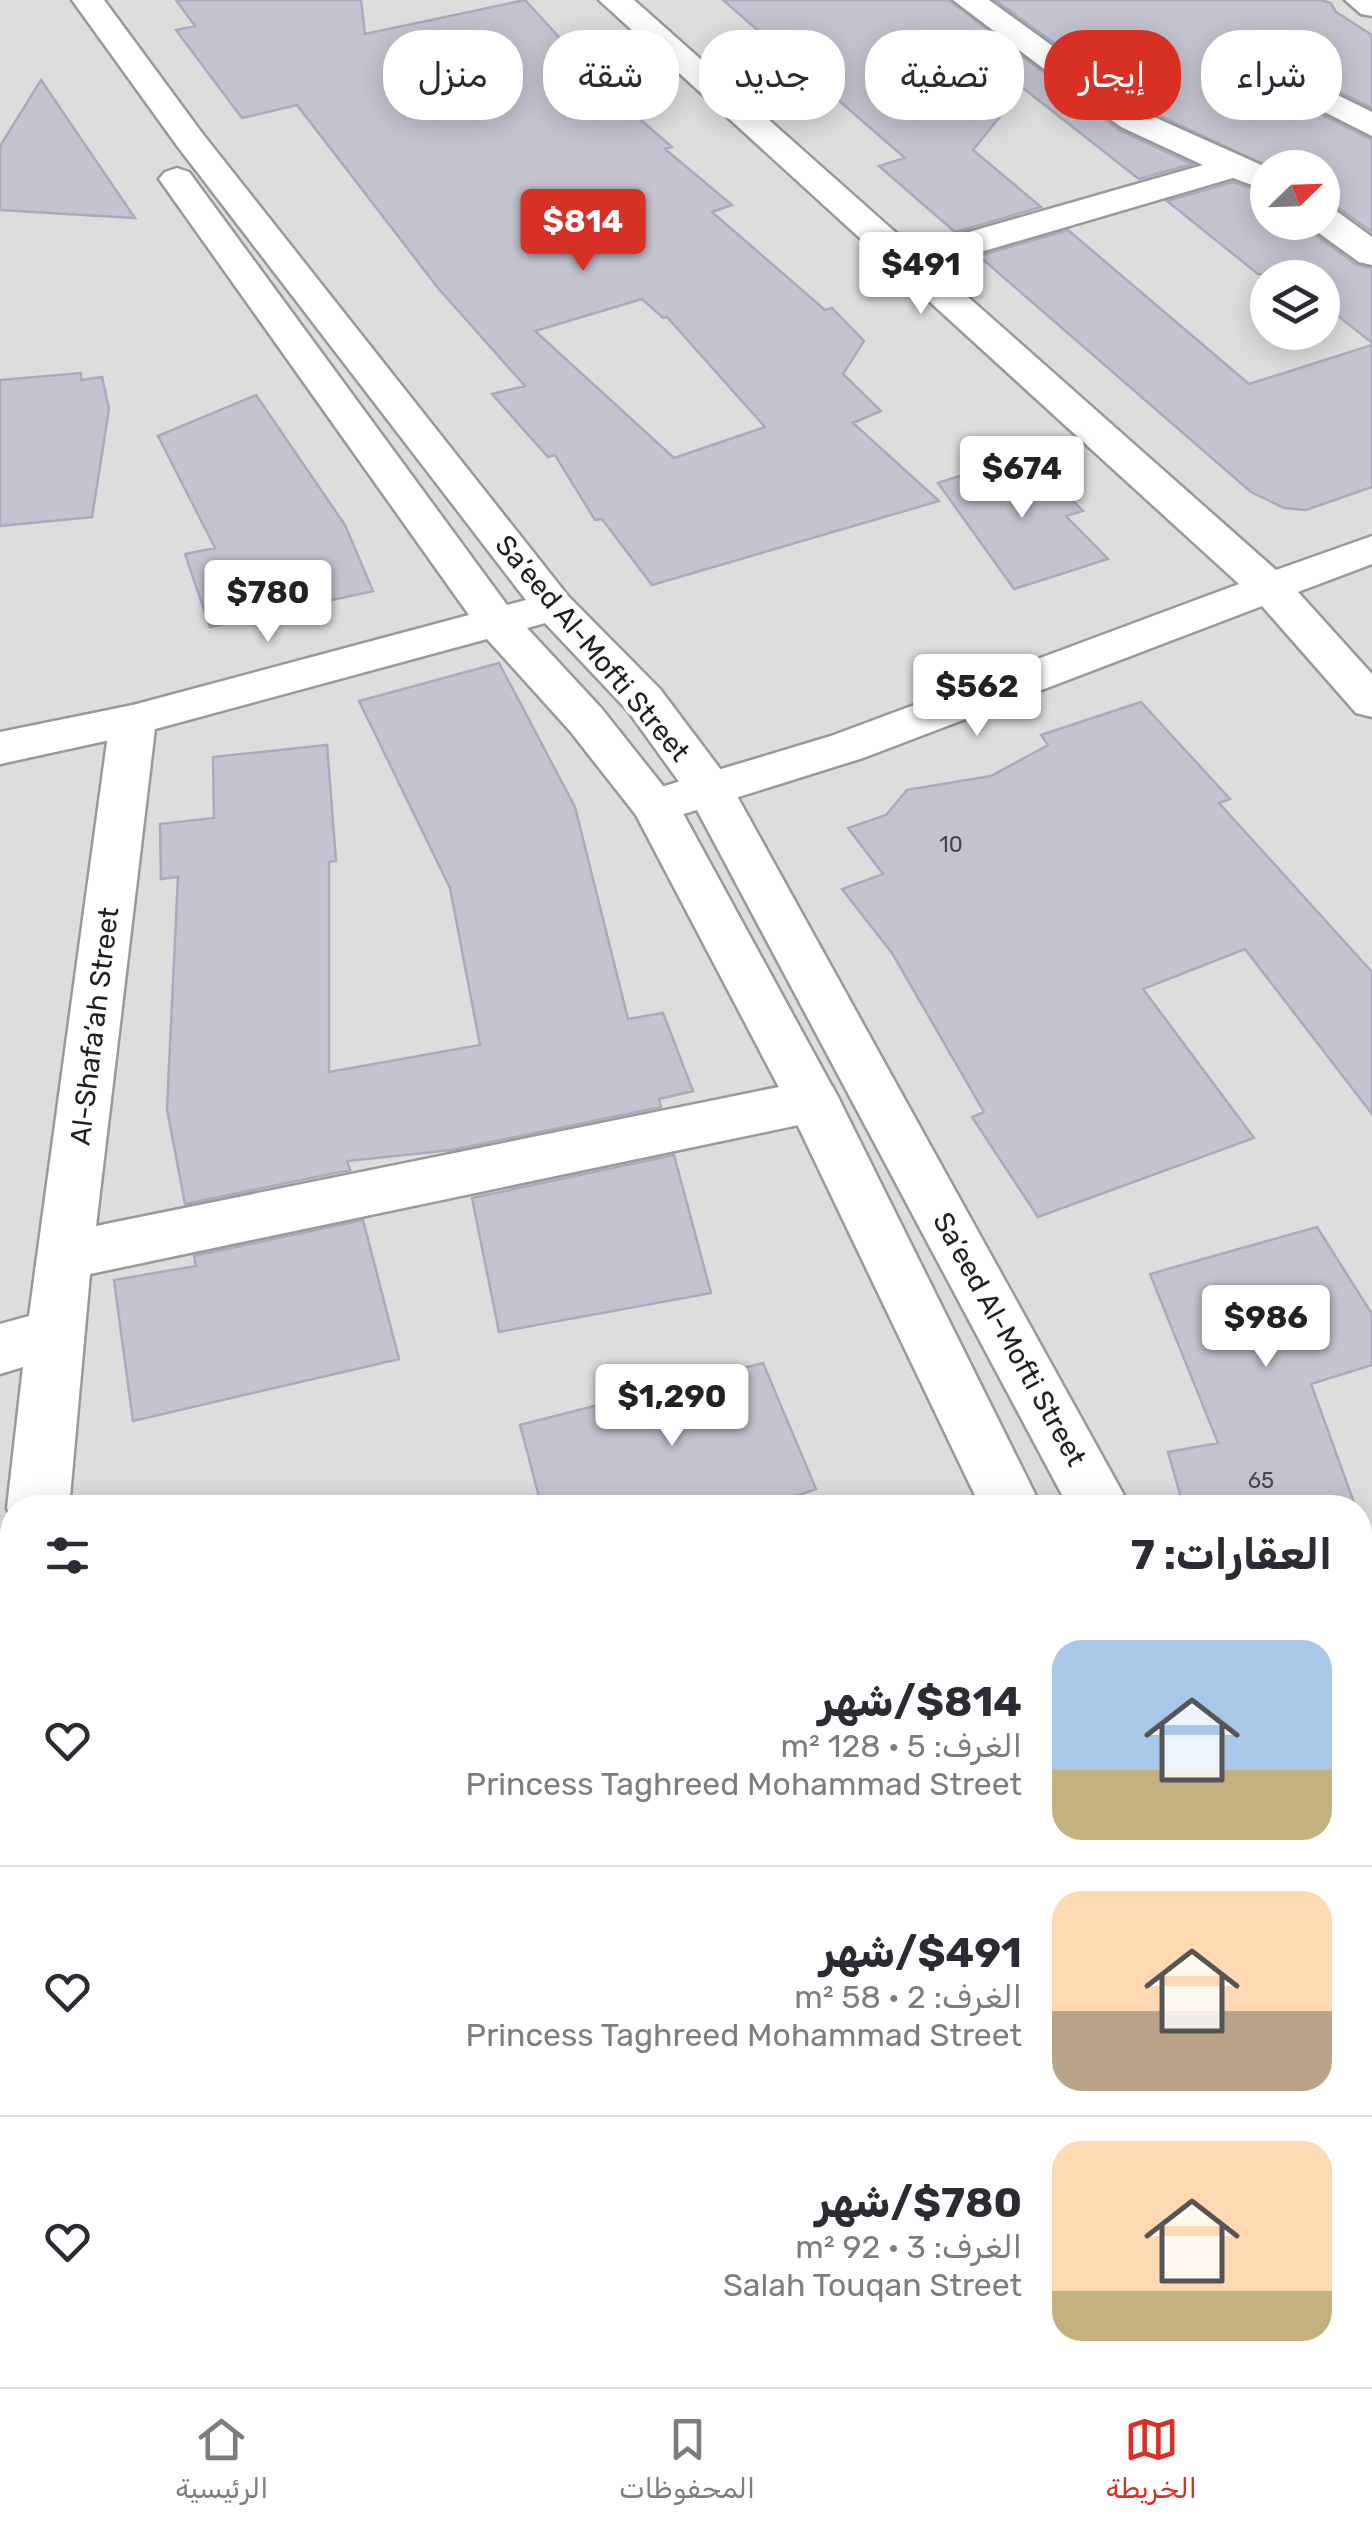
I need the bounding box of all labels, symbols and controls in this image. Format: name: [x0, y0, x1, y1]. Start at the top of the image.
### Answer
chip: منزل: [383, 30, 523, 120]
chip: شقة: [543, 30, 679, 120]
chip: جديد: [699, 30, 845, 120]
chip: تصفية: [865, 30, 1024, 120]
chip: إيجار: [1044, 30, 1181, 120]
chip: شراء: [1201, 30, 1342, 120]
north arrow: [1250, 150, 1340, 240]
map controls: [1250, 150, 1340, 350]
pin: $814: [524, 189, 642, 274]
text: $814: [543, 202, 623, 240]
pin: $491: [862, 232, 980, 317]
text: $491: [881, 245, 961, 283]
button: layers: [1250, 260, 1340, 350]
pin: $674: [963, 436, 1081, 521]
text: $674: [982, 449, 1062, 487]
street label: Sa’eed Al-Mofti Street: [488, 529, 697, 768]
pin: $780: [209, 560, 327, 645]
text: $780: [226, 573, 310, 611]
pin: $562: [918, 654, 1036, 739]
text: $562: [935, 667, 1019, 705]
house number: 10: [939, 831, 963, 858]
street label: Al-Shafa‘ah Street: [64, 905, 125, 1147]
street label: Sa’eed Al-Mofti Street: [926, 1207, 1093, 1472]
pin: $986: [1207, 1285, 1325, 1370]
text: $986: [1224, 1298, 1308, 1336]
pin: $1,290: [591, 1364, 753, 1449]
text: $1,290: [617, 1377, 727, 1415]
house number: 65: [1248, 1467, 1274, 1494]
icon: filters: [40, 1528, 95, 1583]
text: العقارات: 7: [1131, 1530, 1332, 1580]
text: $814/شهر: [818, 1677, 1022, 1727]
icon: home: [1132, 1680, 1252, 1800]
icon: heart: [40, 1713, 95, 1768]
text: الغرف: 5 · 128 m²: [781, 1727, 1022, 1765]
text: Princess Taghreed Mohammad Street: [466, 1765, 1022, 1803]
text: $491/شهر: [820, 1928, 1022, 1978]
icon: home: [1132, 1931, 1252, 2051]
icon: heart: [40, 1964, 95, 2019]
text: الغرف: 2 · 58 m²: [794, 1978, 1022, 2016]
text: Princess Taghreed Mohammad Street: [466, 2016, 1022, 2054]
text: $780/شهر: [815, 2178, 1022, 2228]
icon: home: [1132, 2181, 1252, 2301]
icon: heart: [40, 2214, 95, 2269]
text: الغرف: 3 · 92 m²: [795, 2228, 1022, 2266]
text: Salah Touqan Street: [723, 2266, 1022, 2304]
tab: الرئيسية: [175, 2412, 268, 2505]
tab: المحفوظات: [619, 2412, 755, 2505]
tab: الخريطة: [1106, 2412, 1197, 2505]

